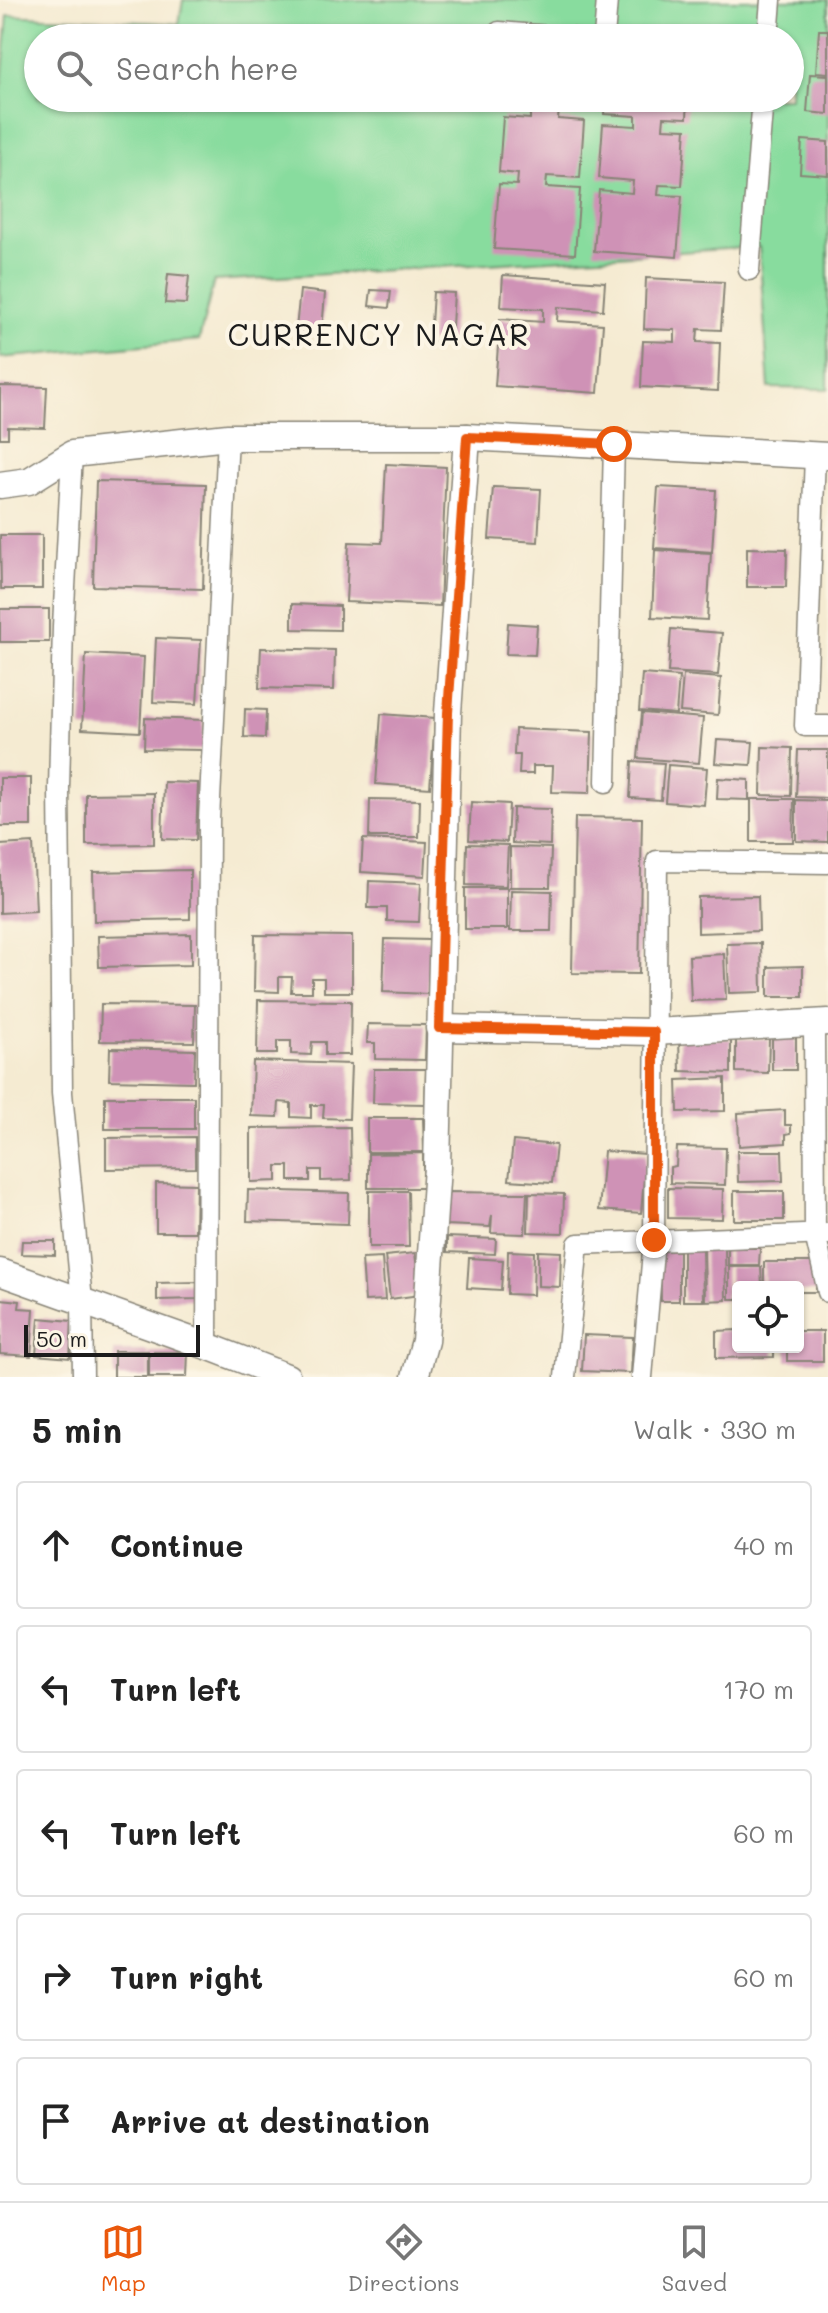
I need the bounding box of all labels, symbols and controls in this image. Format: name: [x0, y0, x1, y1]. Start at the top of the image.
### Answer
search box: [24, 24, 804, 112]
icon: search: [52, 46, 96, 90]
text: Search here: [116, 48, 299, 88]
district label: CURRENCY NAGAR: [227, 314, 531, 354]
route start: [596, 426, 632, 462]
route end: [636, 1222, 672, 1258]
map controls: [732, 1281, 804, 1353]
button: locate: [732, 1281, 804, 1353]
scale bar: [24, 1321, 200, 1357]
text: 50 m: [36, 1324, 87, 1353]
text: 5 min: [32, 1407, 122, 1452]
text: Walk · 330 m: [633, 1412, 796, 1446]
icon: ahead: [34, 1523, 78, 1567]
text: Continue: [110, 1525, 243, 1565]
text: 40 m: [734, 1528, 794, 1562]
icon: left: [34, 1667, 78, 1711]
text: Turn left: [110, 1669, 241, 1709]
text: 170 m: [723, 1672, 794, 1706]
icon: left: [34, 1811, 78, 1855]
text: Turn left: [110, 1813, 241, 1853]
text: 60 m: [733, 1816, 794, 1850]
icon: right: [34, 1955, 78, 1999]
text: Turn right: [110, 1957, 263, 1997]
text: 60 m: [733, 1960, 794, 1994]
icon: arrive: [34, 2099, 78, 2143]
text: Arrive at destination: [110, 2101, 430, 2141]
tab: Map: [101, 2220, 146, 2297]
tab: Directions: [348, 2220, 460, 2297]
tab: Saved: [662, 2220, 727, 2297]

